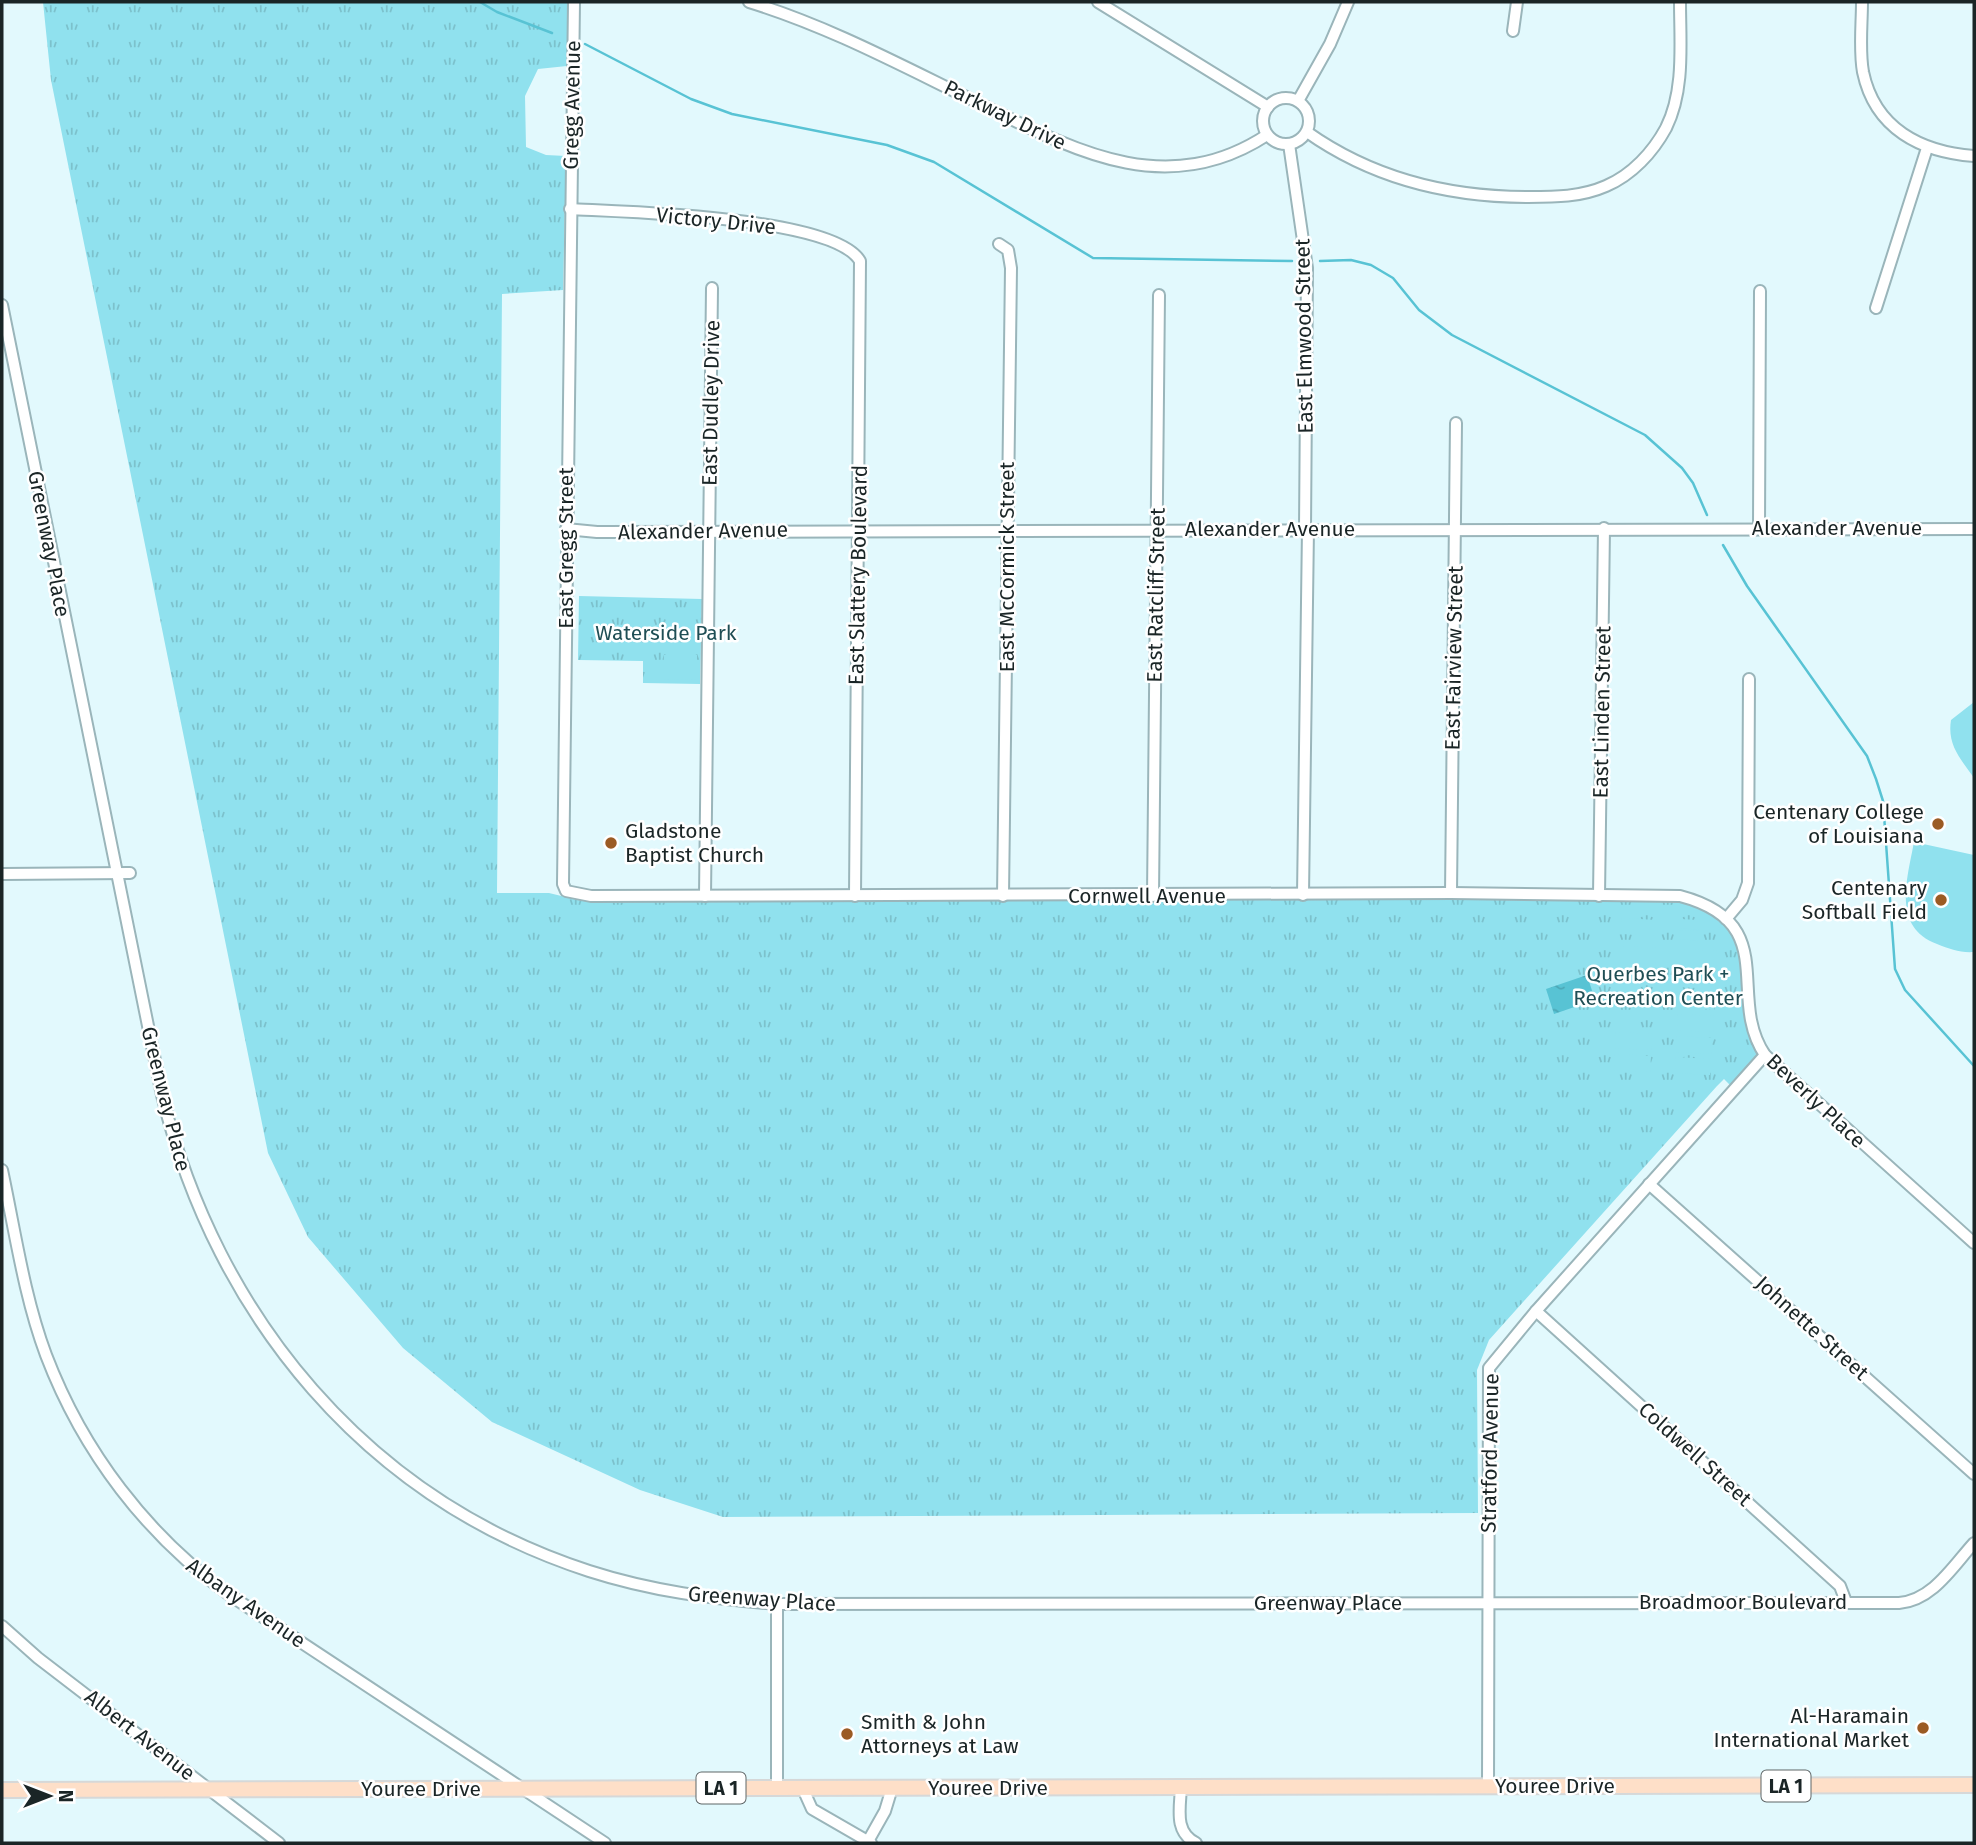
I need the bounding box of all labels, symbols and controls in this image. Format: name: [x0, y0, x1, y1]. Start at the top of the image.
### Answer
street label: Gregg Avenue: [558, 40, 586, 170]
street label: Parkway Drive: [940, 74, 1070, 156]
street label: Victory Drive: [655, 202, 777, 240]
street label: East Elmwood Street: [1289, 238, 1319, 434]
street label: East Dudley Drive: [697, 320, 725, 486]
street label: East McCormick Street: [994, 461, 1020, 672]
street label: East Slattery Boulevard: [843, 465, 873, 685]
street label: East Gregg Street: [553, 467, 579, 629]
street label: Greenway Place: [22, 469, 76, 619]
street label: East Ratcliff Street: [1141, 507, 1171, 683]
street label: Alexander Avenue: [1752, 515, 1922, 541]
street label: Alexander Avenue: [1185, 516, 1355, 542]
street label: Alexander Avenue: [618, 517, 788, 545]
street label: East Fairview Street: [1439, 565, 1469, 751]
park label: Waterside Park: [595, 620, 737, 646]
street label: East Linden Street: [1587, 625, 1617, 799]
place label: Centenary College of Louisiana: [1753, 799, 1924, 849]
marker: Centenary College of Louisiana: [1930, 816, 1946, 832]
place label: Gladstone Baptist Church: [625, 818, 764, 868]
marker: Gladstone Baptist Church: [603, 835, 619, 851]
place label: Centenary Softball Field: [1802, 875, 1928, 925]
street label: Cornwell Avenue: [1068, 883, 1226, 909]
marker: Centenary Softball Field: [1933, 892, 1949, 908]
park label: Querbes Park + Recreation Center: [1573, 961, 1743, 1011]
street label: Greenway Place: [135, 1024, 197, 1174]
street label: Beverly Place: [1761, 1048, 1871, 1154]
street label: Johnette Street: [1750, 1270, 1874, 1386]
street label: Stratford Avenue: [1476, 1373, 1504, 1533]
street label: Coldwell Street: [1633, 1396, 1757, 1512]
street label: Albany Avenue: [181, 1552, 311, 1654]
street label: Greenway Place: [687, 1581, 837, 1617]
street label: Broadmoor Boulevard: [1639, 1589, 1847, 1615]
street label: Greenway Place: [1254, 1590, 1402, 1616]
street label: Albert Avenue: [80, 1684, 200, 1786]
place label: Al-Haramain International Market: [1713, 1703, 1909, 1753]
place label: Smith & John Attorneys at Law: [861, 1709, 1019, 1759]
marker: Al-Haramain International Market: [1915, 1720, 1931, 1736]
marker: Smith & John Attorneys at Law: [839, 1726, 855, 1742]
north arrow: [14, 1761, 84, 1831]
road number: LA 1: [1762, 1770, 1810, 1801]
road number: LA 1: [696, 1772, 746, 1803]
street label: Youree Drive: [1495, 1773, 1615, 1799]
street label: Youree Drive: [928, 1775, 1048, 1801]
street label: Youree Drive: [361, 1776, 481, 1802]
text: N: [54, 1790, 77, 1802]

